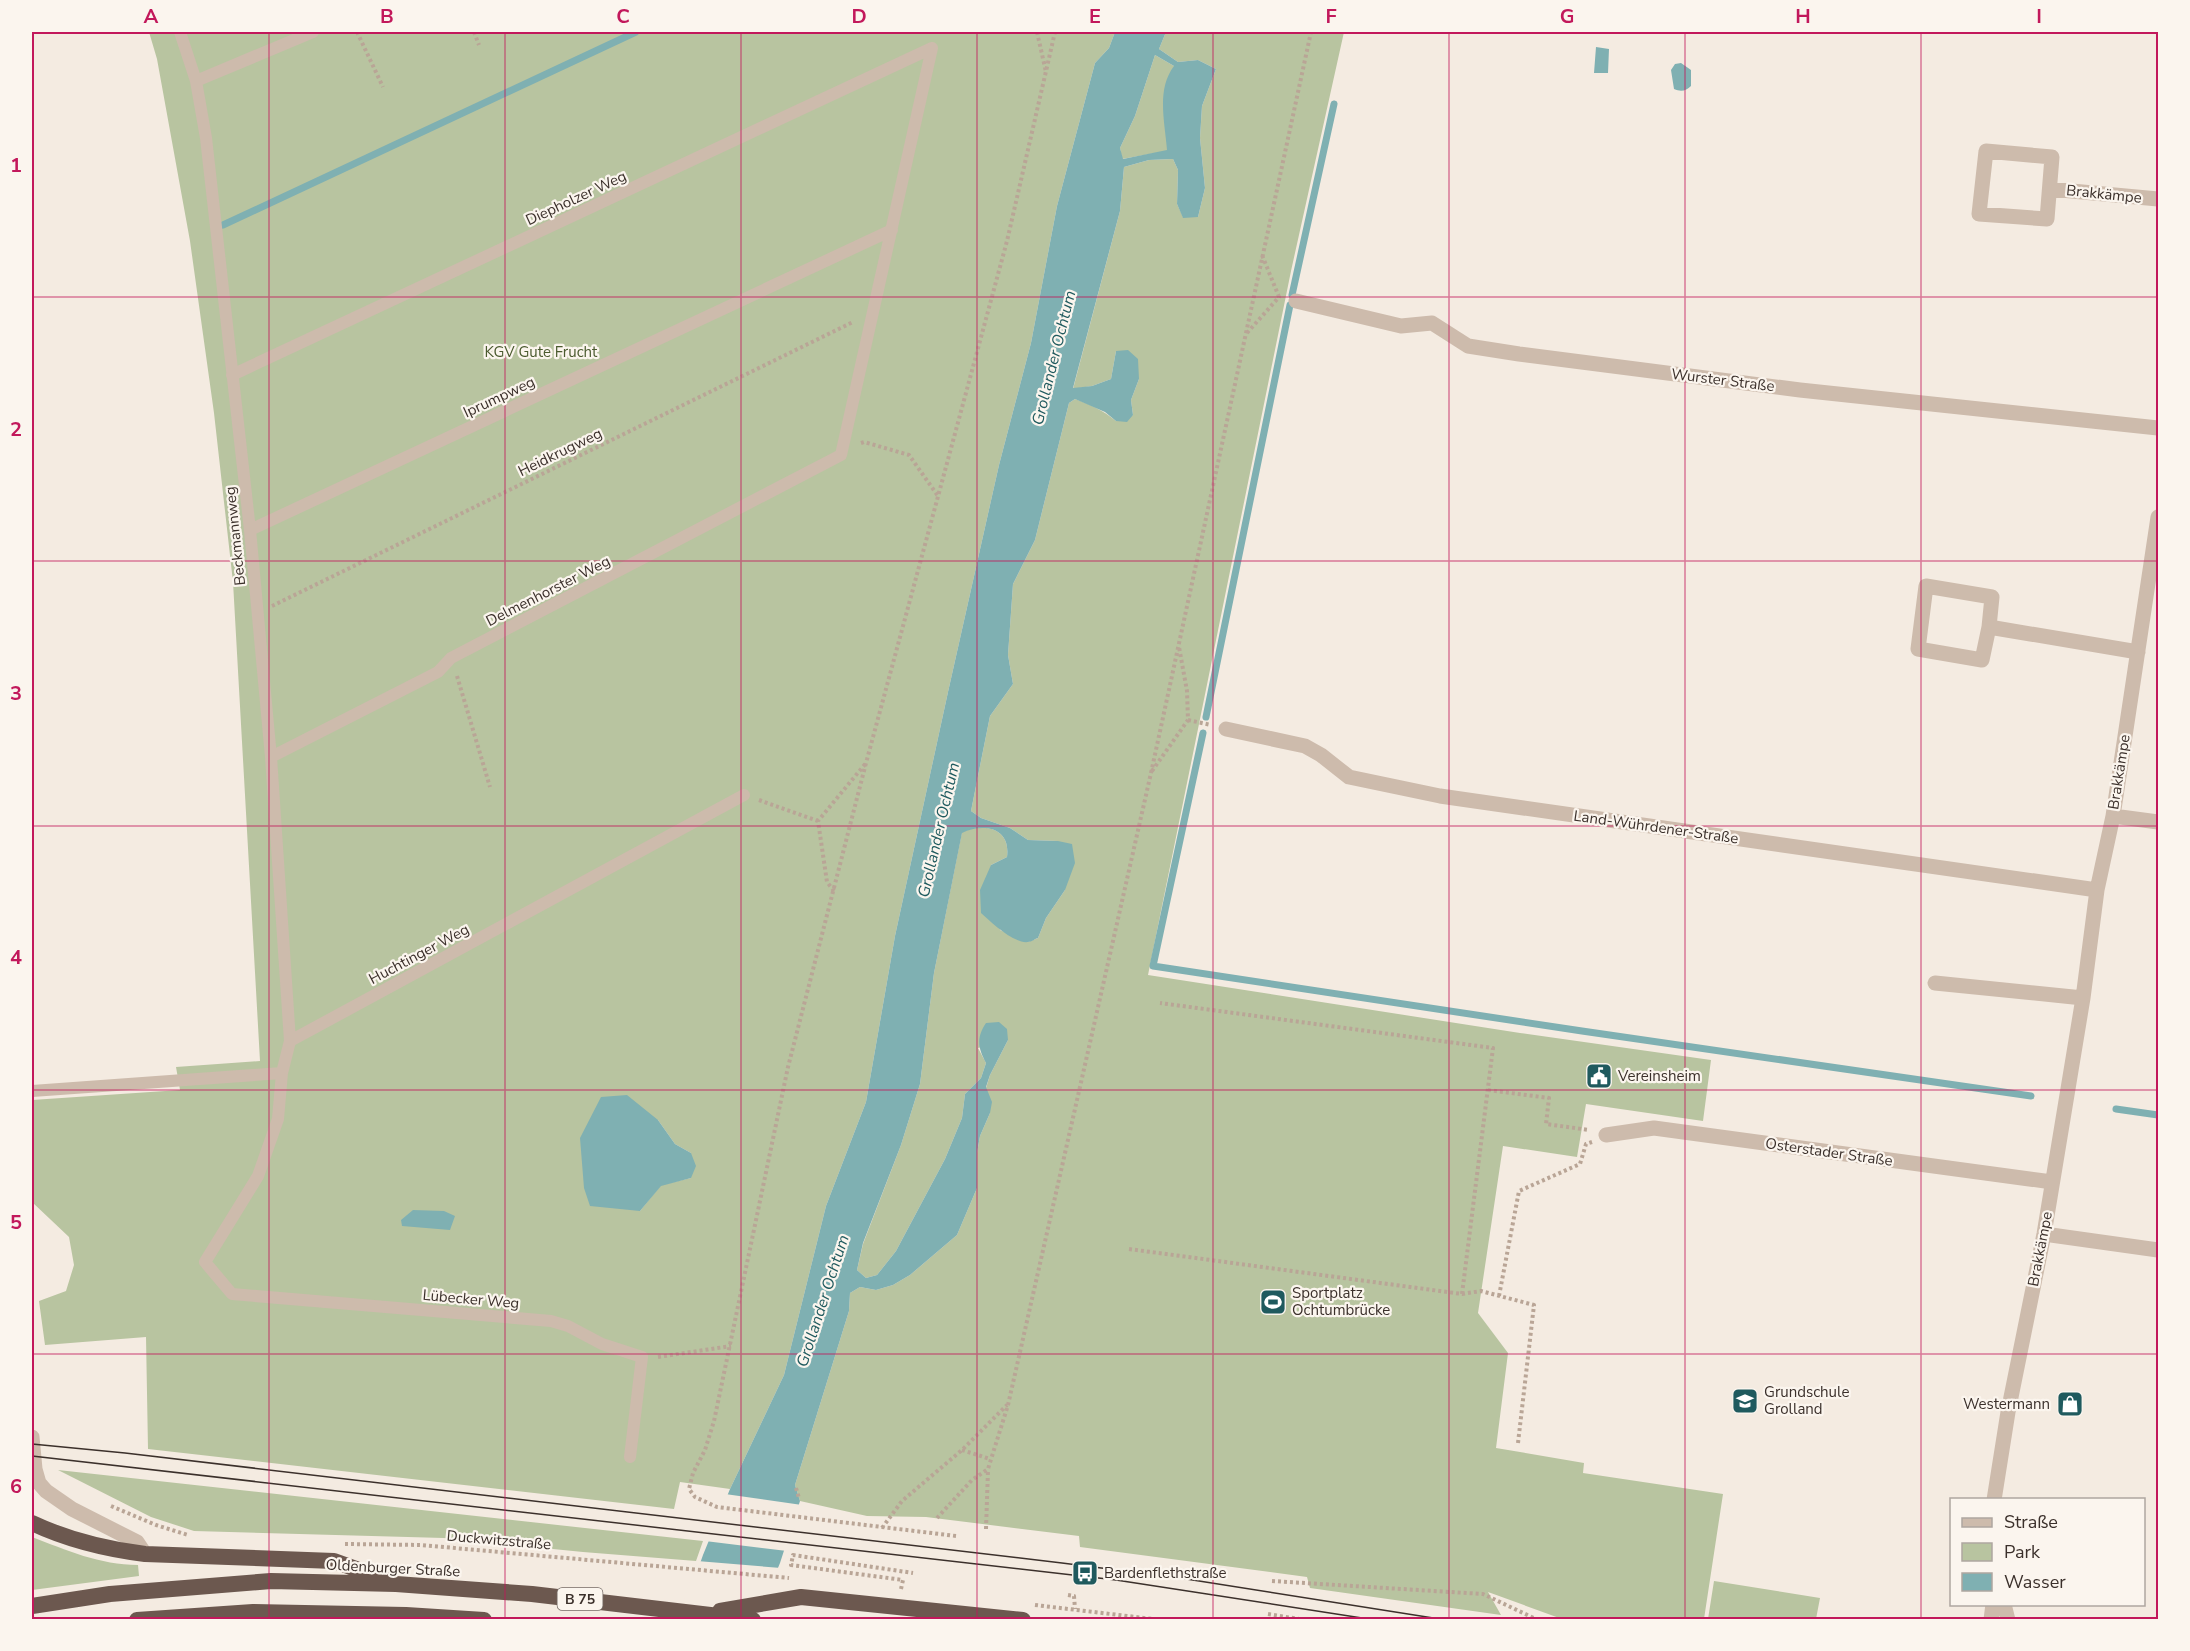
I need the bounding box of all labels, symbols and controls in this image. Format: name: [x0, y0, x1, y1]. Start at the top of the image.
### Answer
text: A: [144, 3, 159, 30]
text: B: [380, 3, 394, 30]
text: C: [616, 3, 630, 30]
text: D: [851, 3, 867, 30]
text: E: [1089, 3, 1101, 30]
text: F: [1325, 3, 1337, 30]
text: G: [1560, 3, 1574, 30]
text: H: [1795, 3, 1811, 30]
text: I: [2036, 3, 2042, 30]
text: 1: [10, 152, 22, 179]
street label: Diepholzer Weg: [522, 166, 630, 230]
street label: Brakkämpe: [2065, 180, 2143, 208]
water label: Grollander Ochtum: [1027, 288, 1081, 428]
park label: KGV Gute Frucht: [485, 342, 598, 362]
street label: Wurster Straße: [1670, 364, 1776, 396]
street label: Iprumpweg: [460, 372, 538, 422]
text: 2: [10, 416, 22, 443]
street label: Heidkrugweg: [515, 423, 605, 481]
street label: Beckmannweg: [220, 485, 250, 587]
street label: Delmenhorster Weg: [482, 551, 614, 631]
text: 3: [10, 680, 22, 707]
street label: Brakkämpe: [2103, 733, 2135, 811]
water label: Grollander Ochtum: [913, 760, 965, 900]
street label: Land-Wührdener-Straße: [1572, 806, 1740, 848]
street label: Huchtinger Weg: [365, 919, 473, 989]
text: 4: [10, 944, 22, 971]
public building icon: Vereinsheim: [1584, 1061, 1614, 1091]
place label: Vereinsheim: [1617, 1066, 1701, 1086]
street label: Osterstader Straße: [1764, 1133, 1894, 1171]
text: 5: [10, 1209, 22, 1236]
street label: Brakkämpe: [2023, 1210, 2057, 1288]
water label: Grollander Ochtum: [791, 1232, 855, 1370]
place label: Sportplatz Ochtumbrücke: [1292, 1283, 1390, 1320]
street label: Lübecker Weg: [422, 1285, 520, 1313]
sports icon: Sportplatz Ochtumbrücke: [1258, 1287, 1288, 1317]
place label: Grundschule Grolland: [1764, 1382, 1849, 1419]
school or university icon: Grundschule Grolland: [1730, 1386, 1760, 1416]
shop icon: Westermann: [2055, 1389, 2085, 1419]
place label: Westermann: [1963, 1394, 2050, 1414]
text: 6: [10, 1473, 22, 1500]
legend: [1950, 1498, 2145, 1606]
text: Straße: [2004, 1510, 2058, 1534]
street label: Duckwitzstraße: [446, 1525, 552, 1555]
text: Park: [2004, 1540, 2041, 1564]
street label: Oldenburger Straße: [325, 1554, 461, 1582]
bus stop icon: Bardenflethstraße: [1070, 1558, 1100, 1588]
place label: Bardenflethstraße: [1104, 1563, 1227, 1583]
text: Wasser: [2004, 1570, 2066, 1594]
road number: B 75: [558, 1588, 602, 1610]

